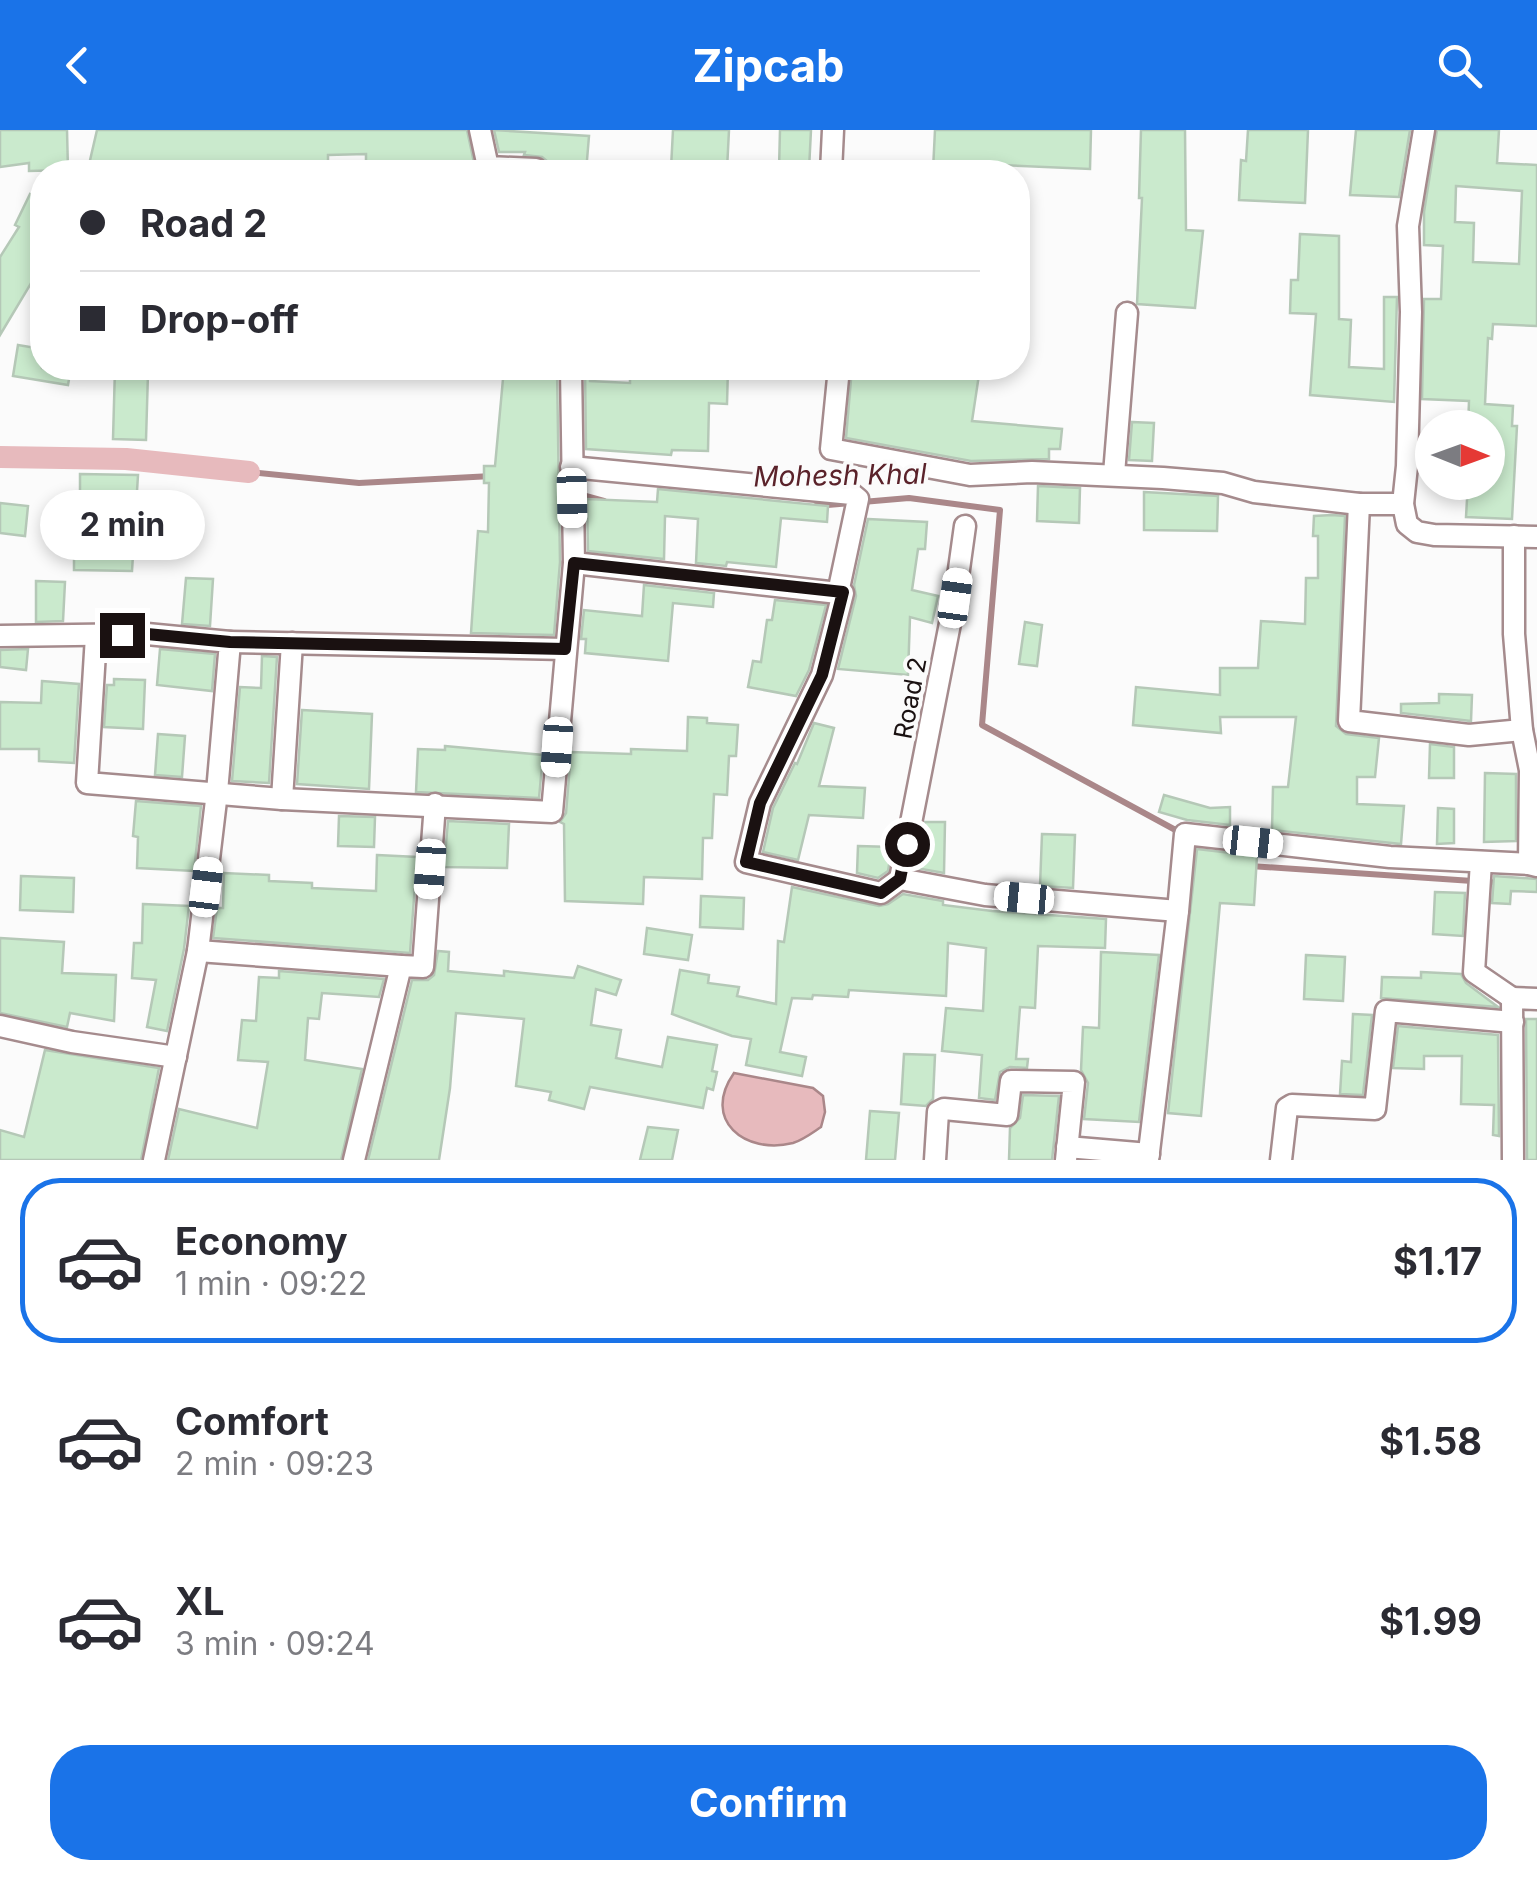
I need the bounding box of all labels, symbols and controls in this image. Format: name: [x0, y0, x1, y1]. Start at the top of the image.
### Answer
icon: back: [50, 38, 105, 93]
text: Zipcab: [693, 38, 844, 93]
icon: search: [1432, 38, 1487, 93]
text: Road 2: [140, 200, 267, 246]
text: Drop-off: [140, 296, 299, 342]
north arrow: [1415, 410, 1505, 500]
map controls: [1415, 410, 1505, 500]
water label: Mohesh Khal: [753, 456, 927, 494]
car: [556, 468, 588, 528]
callout: 2 min: [39, 490, 204, 560]
text: 2 min: [80, 505, 165, 544]
car: [936, 566, 974, 630]
route end: [100, 613, 145, 658]
street label: Road 2: [887, 655, 933, 741]
car: [540, 716, 574, 778]
route start: [885, 822, 930, 867]
car: [1222, 824, 1284, 860]
car: [413, 838, 447, 900]
car: [187, 855, 225, 919]
car: [993, 880, 1055, 916]
icon: car: [55, 1216, 145, 1306]
text: Economy: [175, 1218, 348, 1264]
text: $1.17: [1393, 1238, 1482, 1284]
text: 1 min · 09:22: [175, 1264, 367, 1303]
icon: car: [55, 1396, 145, 1486]
text: Comfort: [175, 1398, 329, 1444]
text: $1.58: [1379, 1418, 1482, 1464]
text: 2 min · 09:23: [175, 1444, 374, 1483]
icon: car: [55, 1576, 145, 1666]
text: XL: [175, 1578, 225, 1624]
text: $1.99: [1379, 1598, 1482, 1644]
text: 3 min · 09:24: [175, 1624, 375, 1663]
button: Confirm: [50, 1745, 1487, 1860]

